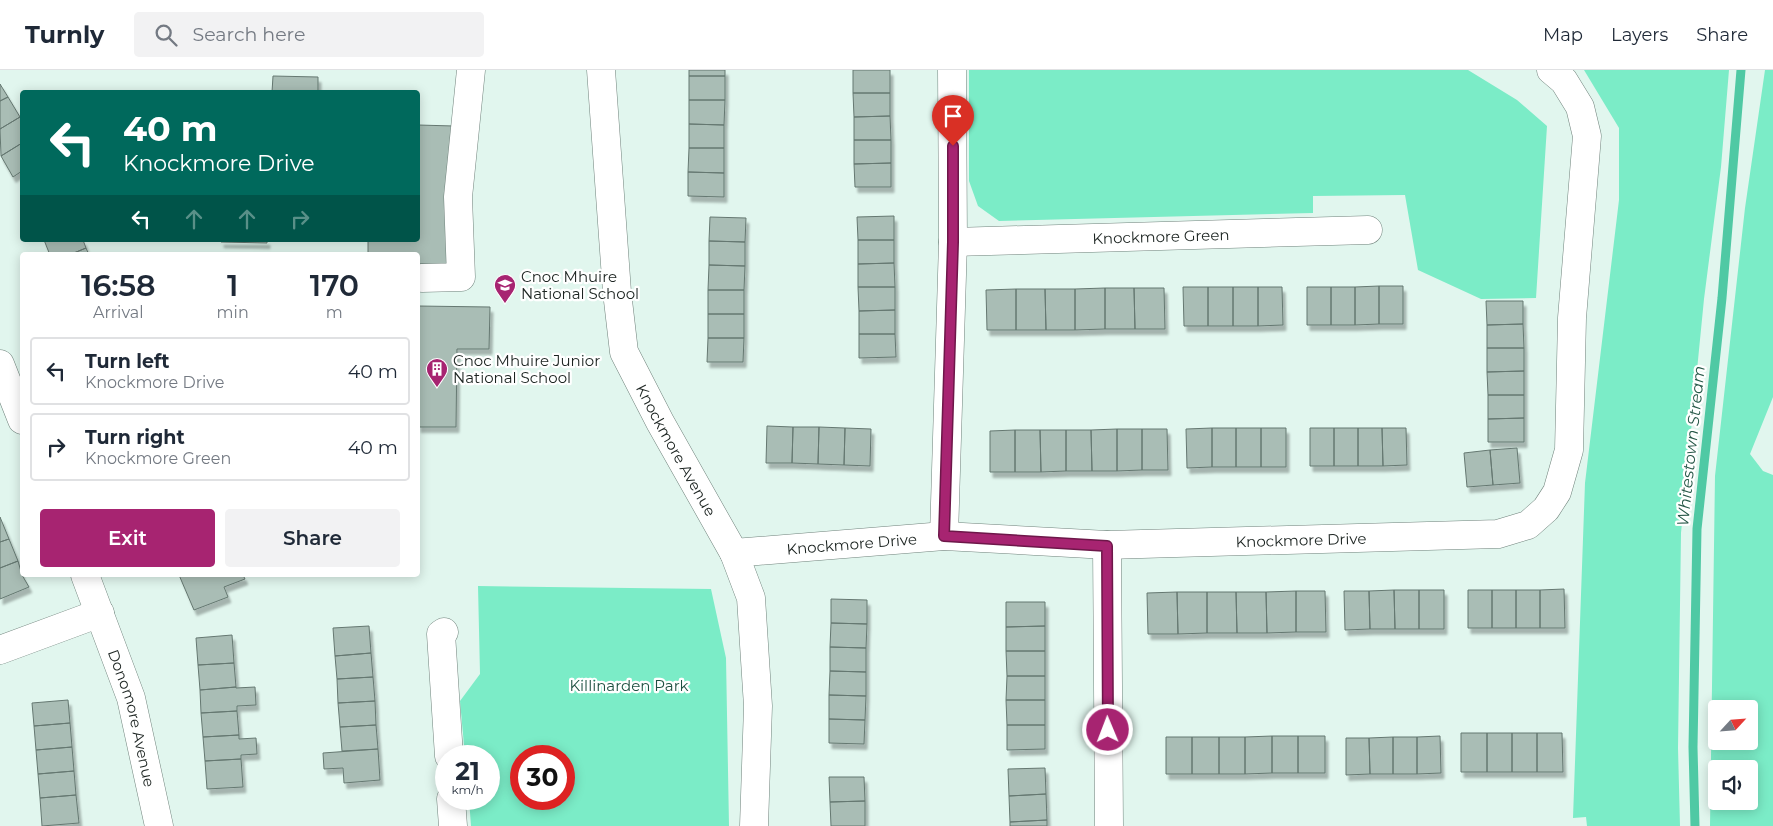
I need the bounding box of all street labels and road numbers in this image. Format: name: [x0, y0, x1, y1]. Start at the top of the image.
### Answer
street label: Knockmore Green: [1092, 225, 1230, 247]
street label: Knockmore Avenue: [632, 381, 721, 519]
street label: Knockmore Drive: [1235, 528, 1367, 551]
street label: Knockmore Drive: [786, 529, 918, 558]
street label: Donomore Avenue: [104, 647, 160, 789]

